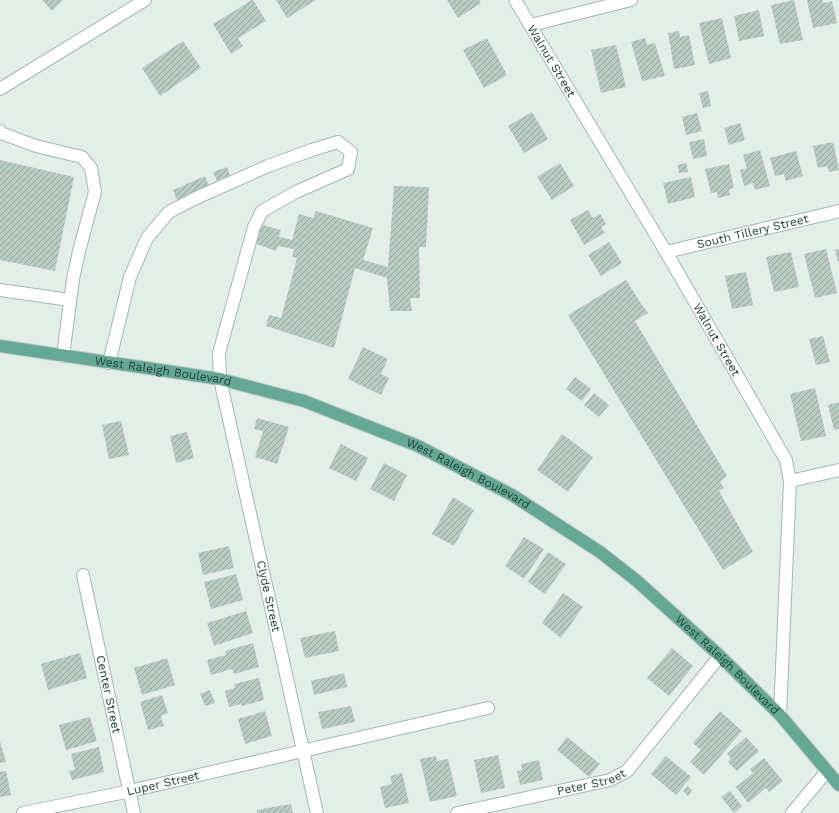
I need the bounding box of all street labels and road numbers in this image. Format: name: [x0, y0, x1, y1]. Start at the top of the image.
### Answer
street label: Walnut Street: [524, 22, 578, 100]
street label: South Tillery Street: [695, 211, 810, 251]
street label: Walnut Street: [690, 301, 743, 379]
street label: West Raleigh Boulevard: [94, 353, 233, 389]
street label: West Raleigh Boulevard: [404, 435, 533, 512]
street label: Clyde Street: [254, 559, 283, 633]
street label: West Raleigh Boulevard: [673, 612, 782, 717]
street label: Center Street: [93, 654, 124, 735]
street label: Peter Street: [556, 766, 628, 798]
street label: Luper Street: [125, 768, 200, 799]

